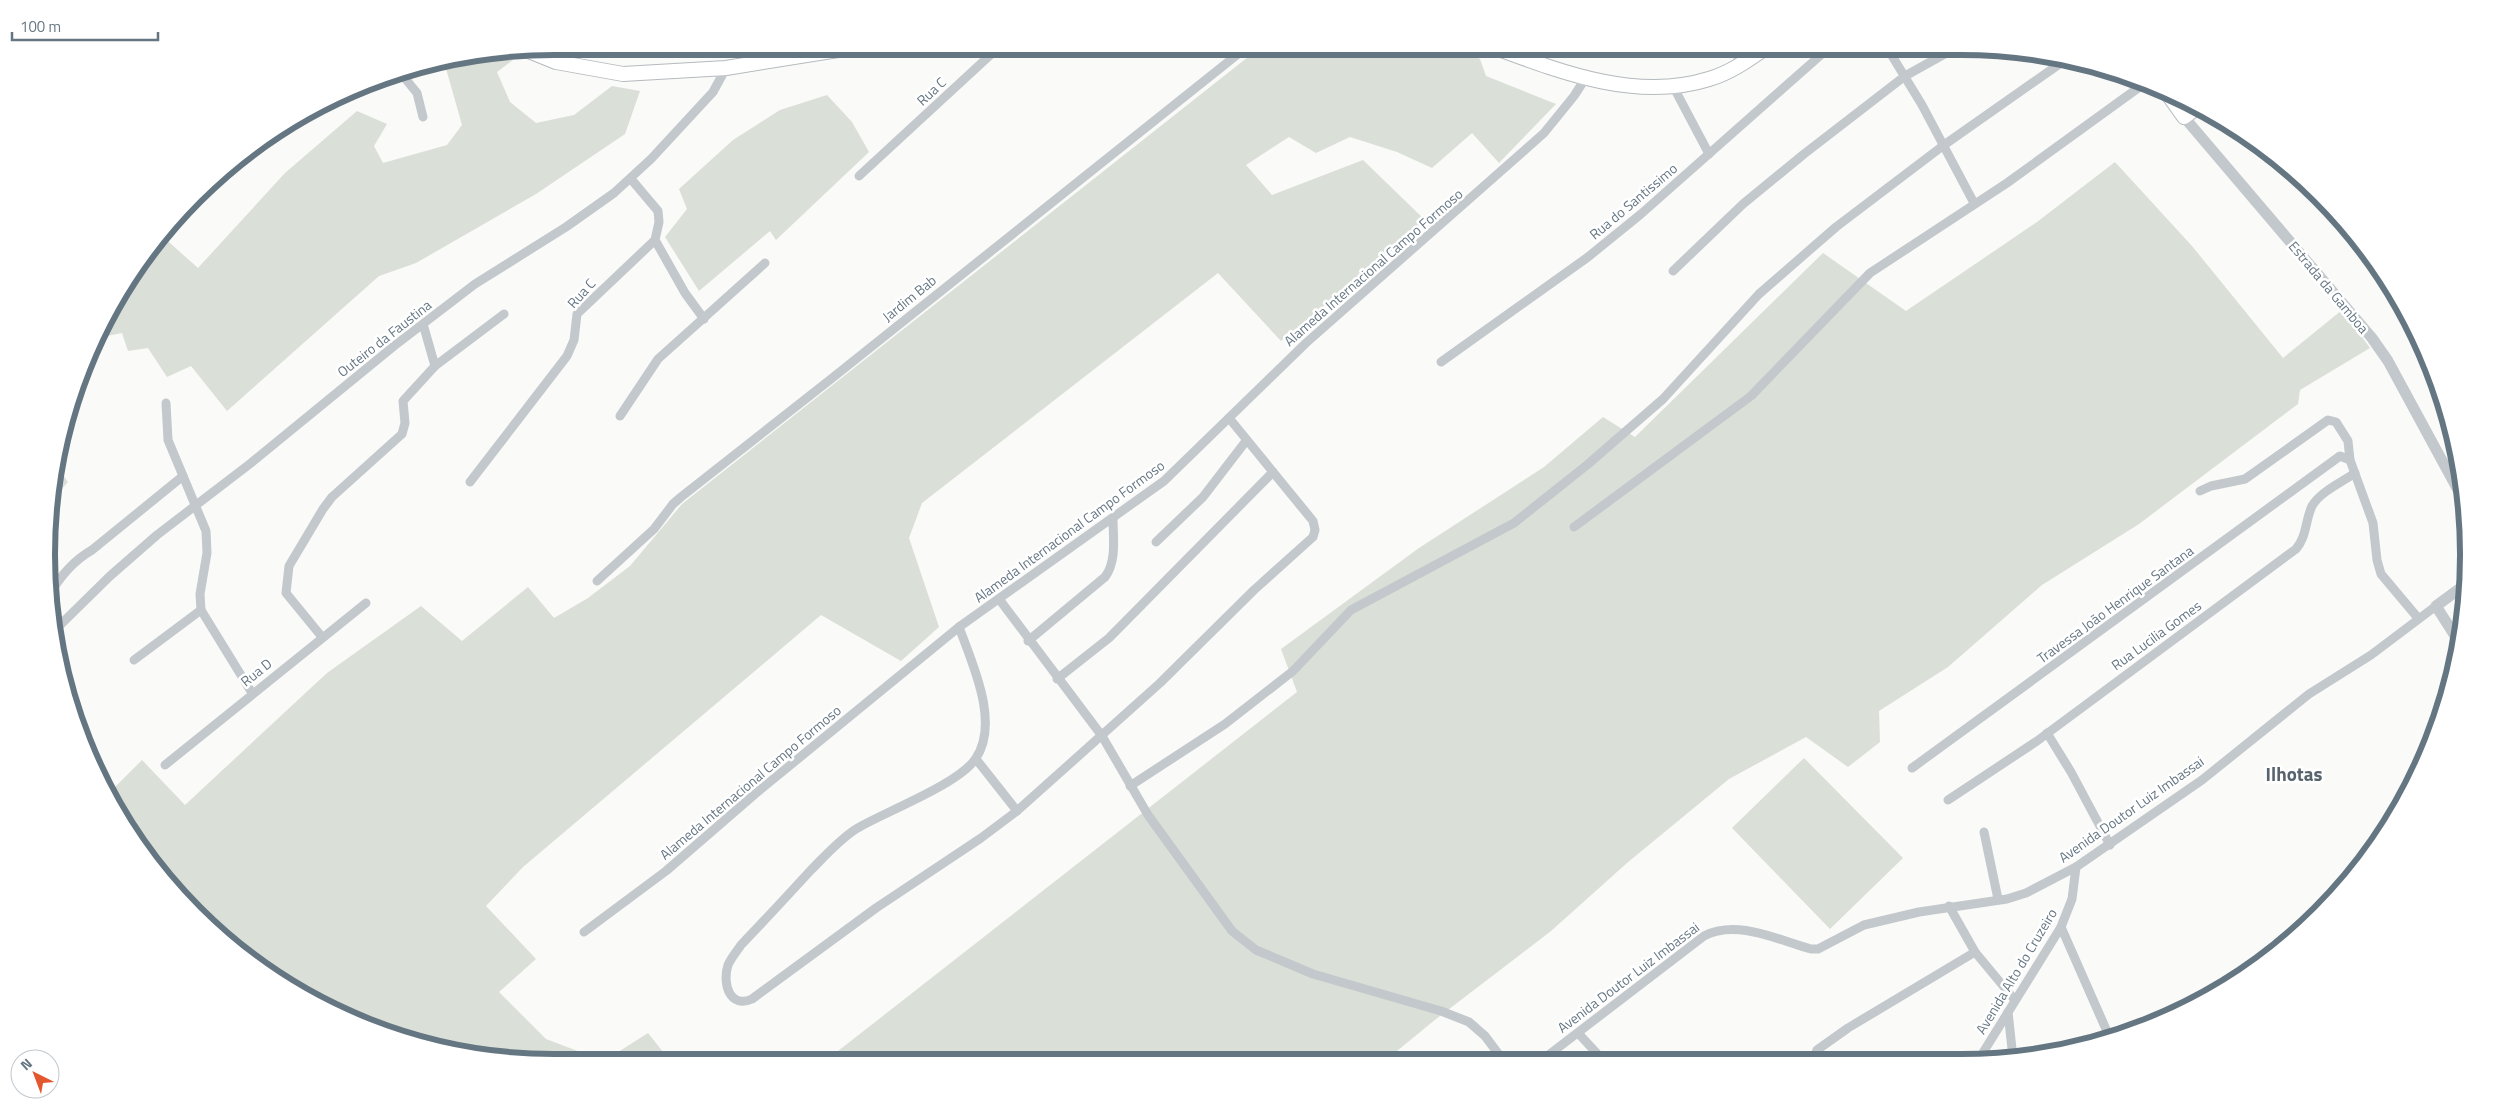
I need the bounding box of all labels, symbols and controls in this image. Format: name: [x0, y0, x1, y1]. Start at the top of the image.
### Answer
scale bar: [12, 10, 159, 42]
text: 100 m: [20, 15, 61, 38]
street label: Rua C: [912, 72, 951, 110]
street label: Rua do Santissimo: [1584, 158, 1682, 244]
street label: Alameda Internacional Campo Formoso: [1279, 183, 1467, 351]
street label: Estrada da Gamboa: [2284, 236, 2374, 338]
street label: Jardim Bab: [878, 270, 940, 326]
street label: Rua C: [562, 273, 600, 313]
street label: Outeiro da Faustina: [332, 294, 436, 382]
street label: Alameda Internacional Campo Formoso: [969, 455, 1169, 607]
street label: Travessa João Henrique Santana: [2032, 540, 2198, 668]
street label: Rua Lucilia Gomes: [2107, 595, 2205, 675]
street label: Rua D: [236, 653, 276, 691]
street label: Alameda Internacional Campo Formoso: [655, 700, 845, 864]
street label: Avenida Doutor Luiz Imbassai: [2054, 751, 2208, 867]
district label: Ilhotas: [2266, 759, 2322, 788]
street label: Avenida Alto do Cruzeiro: [1970, 904, 2062, 1038]
street label: Avenida Doutor Luiz Imbassai: [1553, 917, 1703, 1037]
north arrow: [10, 1049, 60, 1099]
text: N: [15, 1053, 37, 1075]

